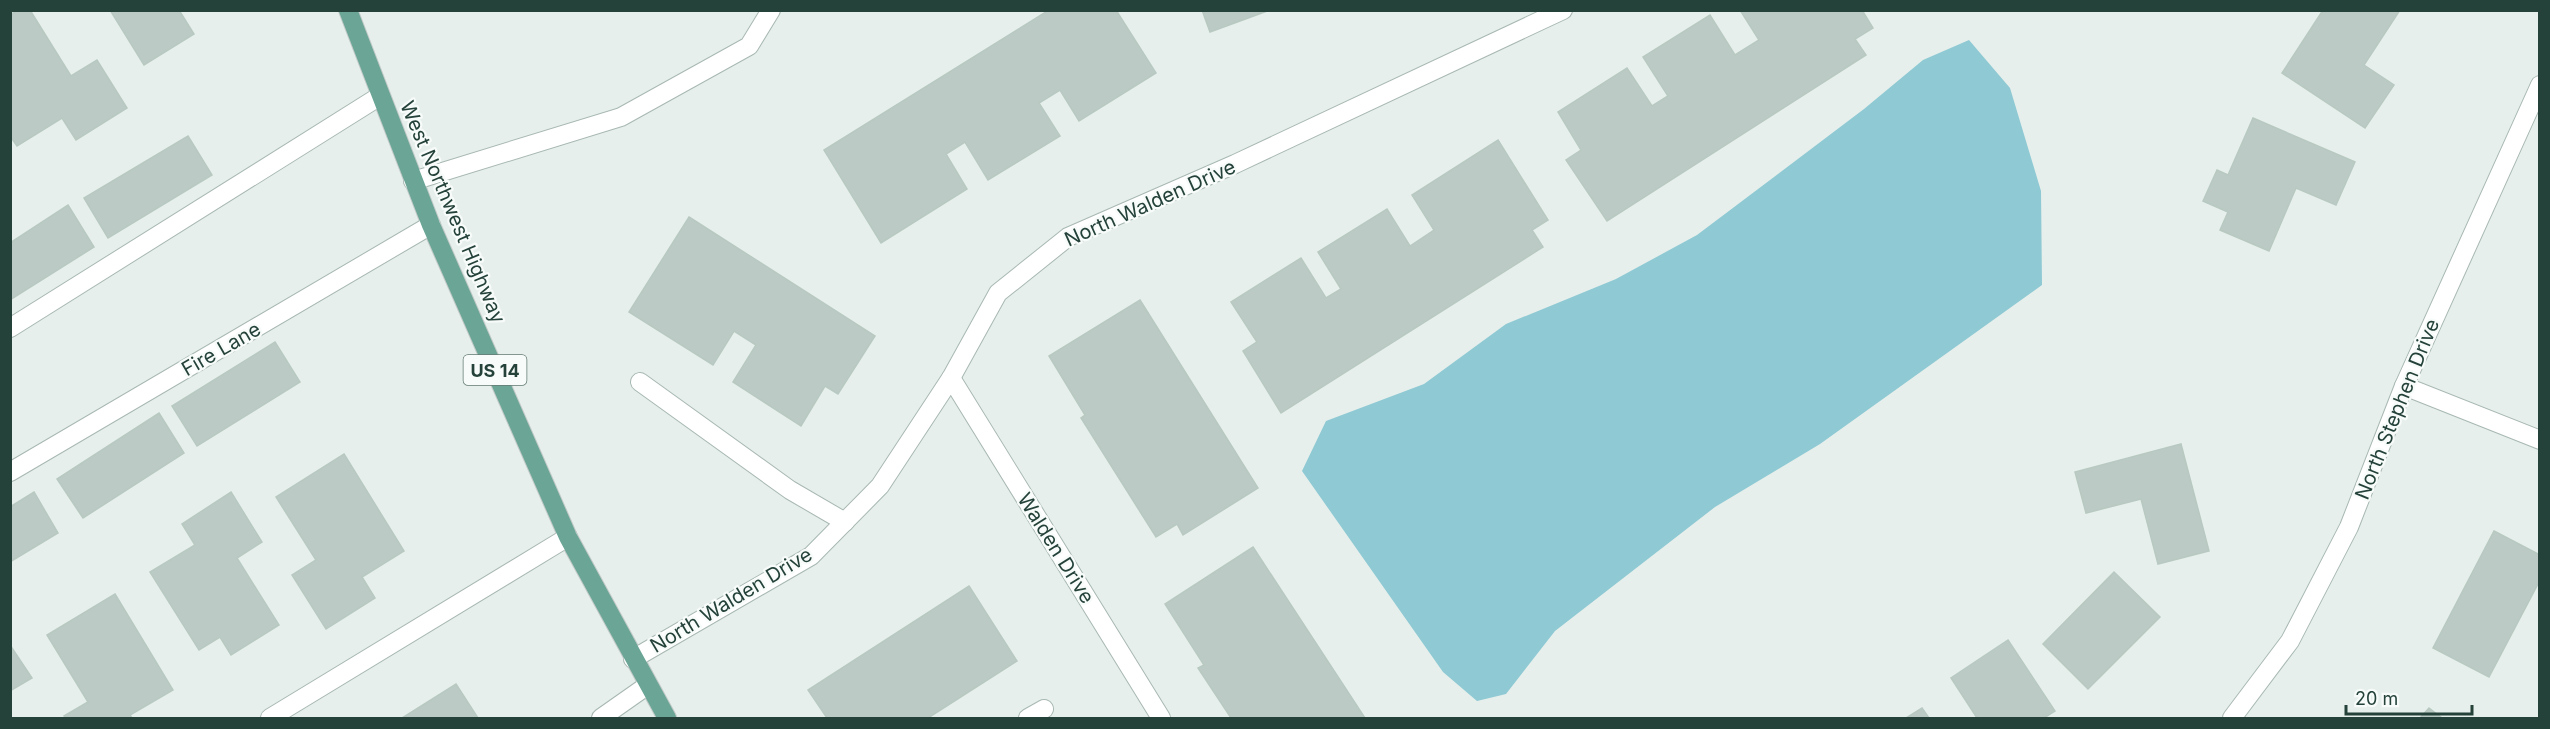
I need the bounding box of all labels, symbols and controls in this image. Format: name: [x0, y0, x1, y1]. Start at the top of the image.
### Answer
street label: West Northwest Highway: [395, 97, 511, 327]
street label: North Walden Drive: [1061, 154, 1239, 252]
street label: North Stephen Drive: [2350, 315, 2444, 503]
street label: Fire Lane: [177, 317, 265, 381]
road number: US 14: [464, 355, 526, 385]
street label: Walden Drive: [1013, 488, 1099, 608]
street label: North Walden Drive: [646, 542, 816, 658]
scale bar: [2346, 678, 2472, 716]
text: 20 m: [2355, 688, 2398, 709]

